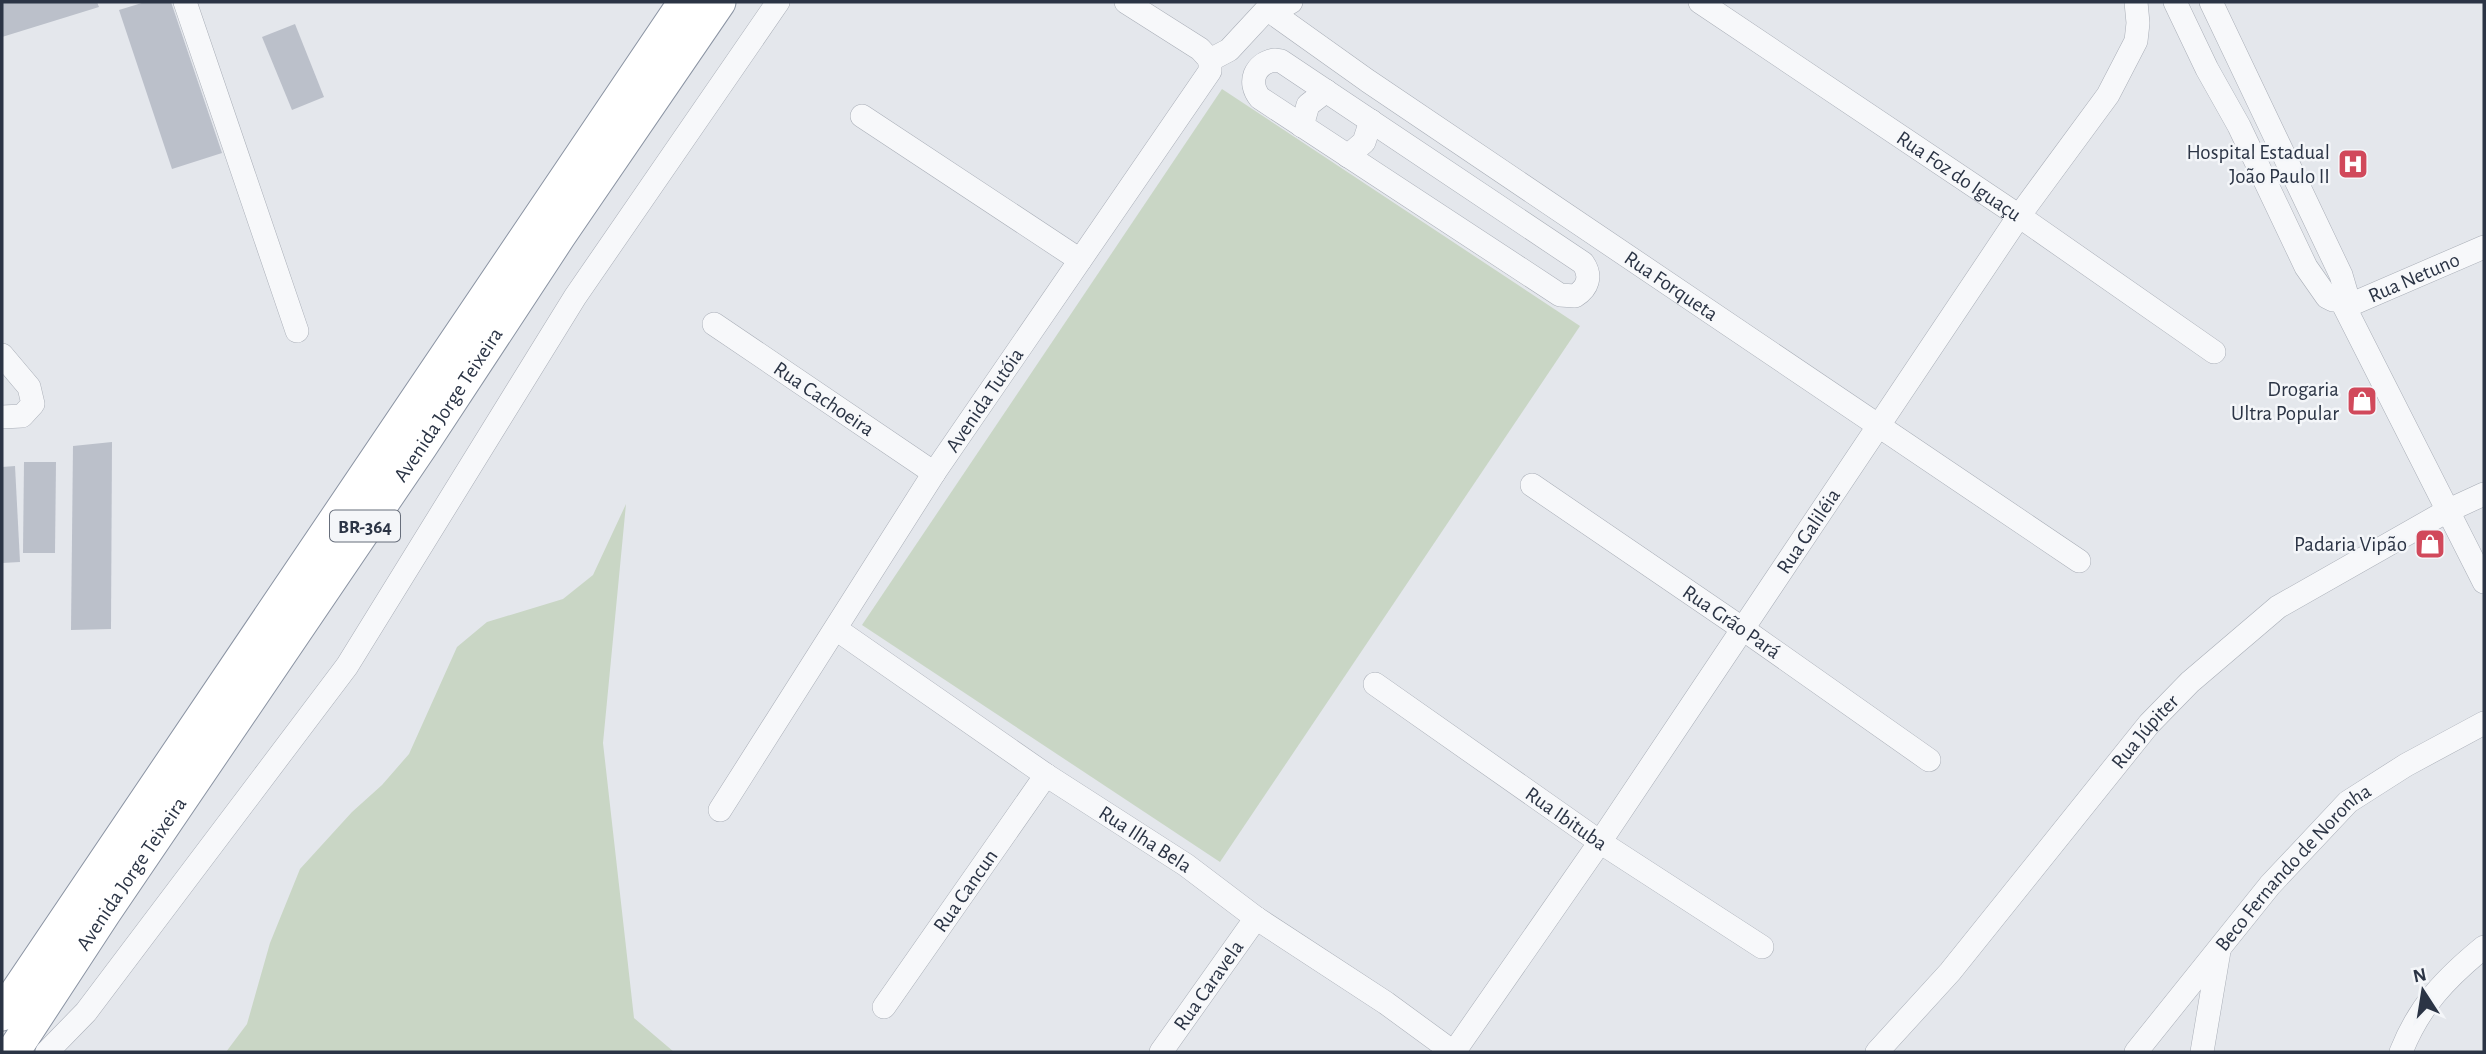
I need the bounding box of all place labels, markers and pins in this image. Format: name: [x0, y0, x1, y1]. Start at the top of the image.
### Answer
place label: Hospital Estadual João Paulo II: [2186, 142, 2330, 187]
hospital icon: Hospital Estadual João Paulo II: [2336, 147, 2370, 181]
place label: Drogaria Ultra Popular: [2231, 379, 2339, 424]
shop icon: Drogaria Ultra Popular: [2345, 384, 2379, 418]
shop icon: Padaria Vipão: [2413, 527, 2447, 561]
place label: Padaria Vipão: [2294, 534, 2407, 555]

